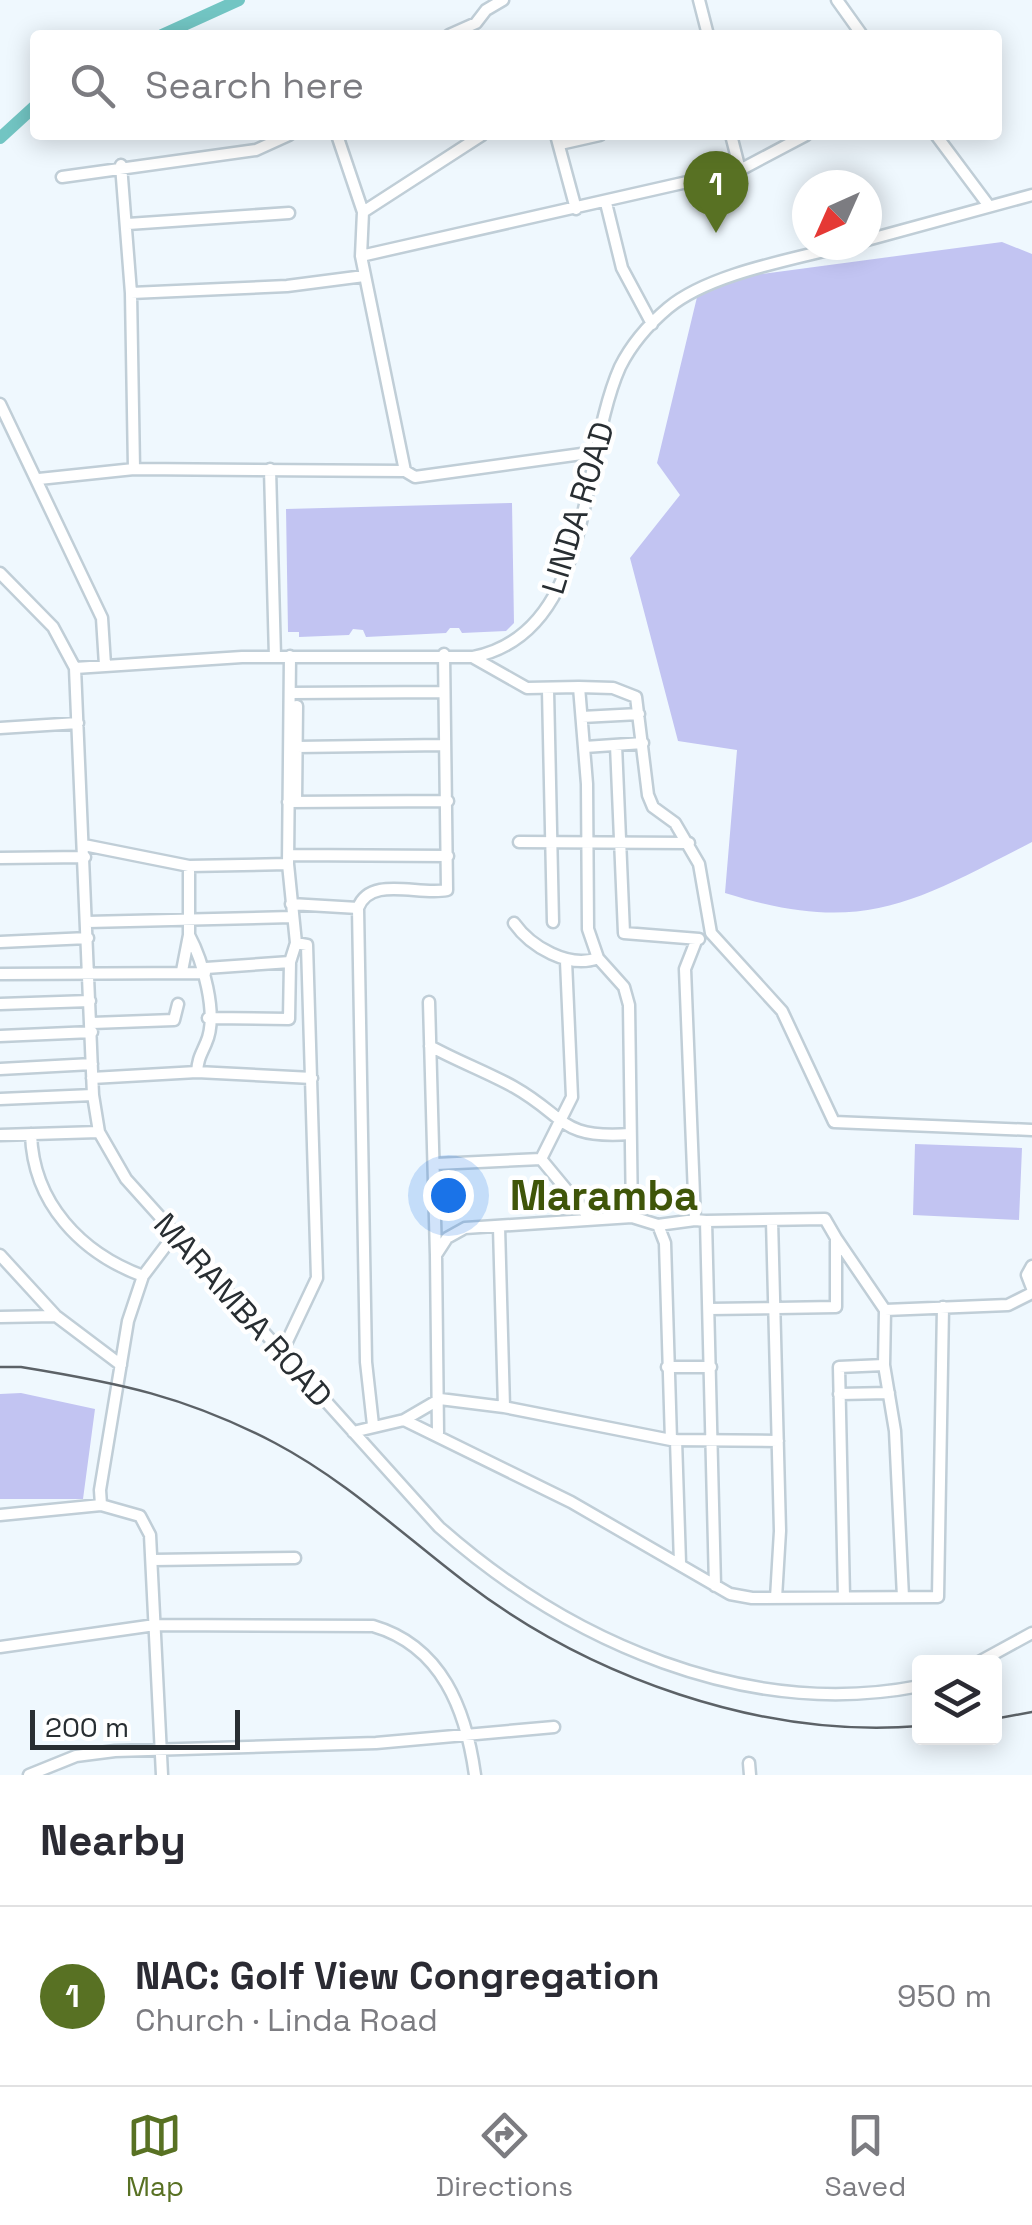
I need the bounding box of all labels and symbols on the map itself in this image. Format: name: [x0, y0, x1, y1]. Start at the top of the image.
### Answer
pin: 1: [684, 150, 748, 233]
north arrow: [792, 170, 882, 260]
street label: LINDA ROAD: [533, 417, 623, 599]
district label: Maramba: [510, 1169, 698, 1222]
your location: [423, 1170, 474, 1221]
street label: MARAMBA ROAD: [145, 1205, 341, 1415]
scale bar: [30, 1705, 240, 1750]

